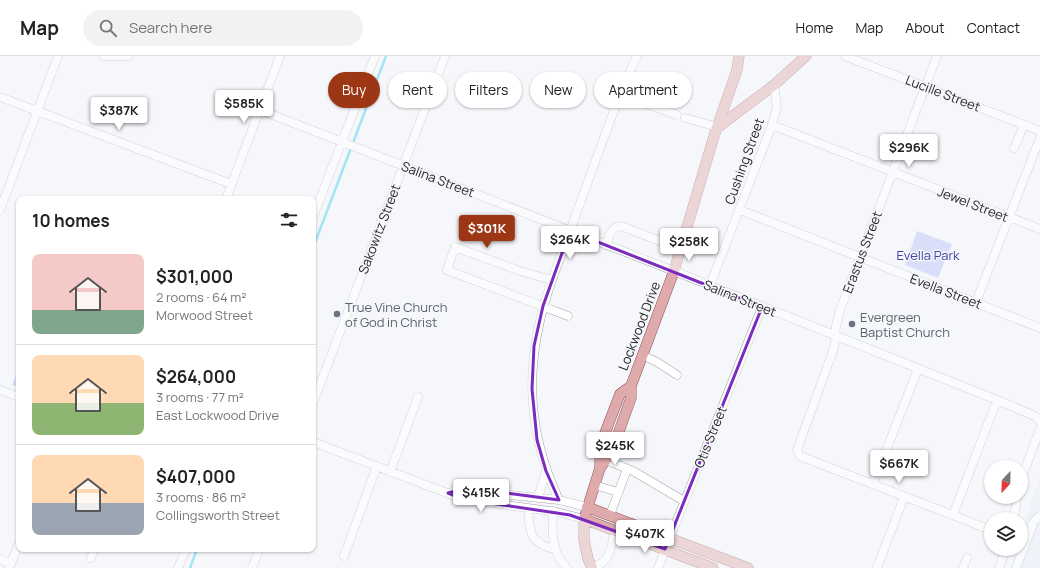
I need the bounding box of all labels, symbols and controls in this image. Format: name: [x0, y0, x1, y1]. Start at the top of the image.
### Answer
search box: [83, 10, 363, 46]
text: Map: [20, 15, 59, 41]
icon: search: [97, 17, 119, 39]
text: Search here: [129, 17, 212, 38]
text: Home: [796, 18, 833, 37]
text: Map: [855, 18, 883, 37]
text: About: [905, 18, 945, 37]
text: Contact: [967, 18, 1020, 37]
street label: Lucille Street: [903, 70, 983, 116]
chip: Buy: [328, 72, 380, 108]
chip: Rent: [388, 72, 447, 108]
chip: Filters: [455, 72, 522, 108]
chip: New: [530, 72, 586, 108]
chip: Apartment: [594, 72, 692, 108]
pin: $585K: [216, 90, 272, 124]
text: $585K: [224, 94, 264, 112]
pin: $387K: [91, 97, 147, 131]
text: $387K: [99, 101, 139, 119]
street label: Cushing Street: [720, 115, 768, 207]
pin: $296K: [881, 134, 937, 168]
text: $296K: [889, 138, 929, 156]
street label: Salina Street: [399, 157, 477, 201]
street label: Sakowitz Street: [354, 181, 404, 277]
street label: Jewel Street: [935, 182, 1011, 226]
street label: Erastus Street: [838, 208, 886, 296]
text: 10 homes: [32, 209, 110, 232]
icon: filters: [278, 209, 300, 231]
pin: $301K: [459, 215, 515, 249]
text: $301K: [468, 219, 506, 237]
pin: $264K: [542, 226, 598, 260]
pin: $258K: [661, 228, 717, 262]
text: $264K: [550, 230, 590, 248]
text: $258K: [669, 232, 709, 250]
park label: Evella Park: [896, 246, 960, 264]
text: $301,000: [156, 265, 233, 288]
street label: Evella Street: [908, 269, 984, 313]
icon: home: [64, 270, 112, 318]
street label: Salina Street: [701, 275, 779, 321]
street label: Lockwood Drive: [614, 279, 664, 373]
text: 2 rooms · 64 m²: [156, 288, 247, 306]
place label: True Vine Church of God in Christ: [345, 298, 447, 331]
text: Morwood Street: [156, 306, 253, 324]
place label: Evergreen Baptist Church: [860, 308, 950, 341]
marker: True Vine Church of God in Christ: [332, 309, 342, 319]
marker: Evergreen Baptist Church: [847, 319, 857, 329]
text: $264,000: [156, 365, 236, 388]
icon: home: [64, 371, 112, 419]
text: 3 rooms · 77 m²: [156, 388, 244, 406]
street label: Otis Street: [689, 403, 731, 471]
text: East Lockwood Drive: [156, 406, 279, 424]
pin: $245K: [587, 432, 643, 466]
text: $245K: [595, 436, 635, 454]
pin: $667K: [871, 450, 927, 484]
text: $667K: [879, 454, 919, 472]
north arrow: [984, 460, 1028, 504]
map controls: [984, 460, 1028, 556]
text: $407,000: [156, 465, 236, 488]
icon: home: [64, 471, 112, 519]
pin: $415K: [453, 479, 509, 513]
text: $415K: [462, 483, 500, 501]
text: 3 rooms · 86 m²: [156, 488, 246, 506]
text: Collingsworth Street: [156, 506, 280, 524]
button: layers: [984, 512, 1028, 556]
pin: $407K: [617, 520, 673, 554]
text: $407K: [625, 524, 665, 542]

